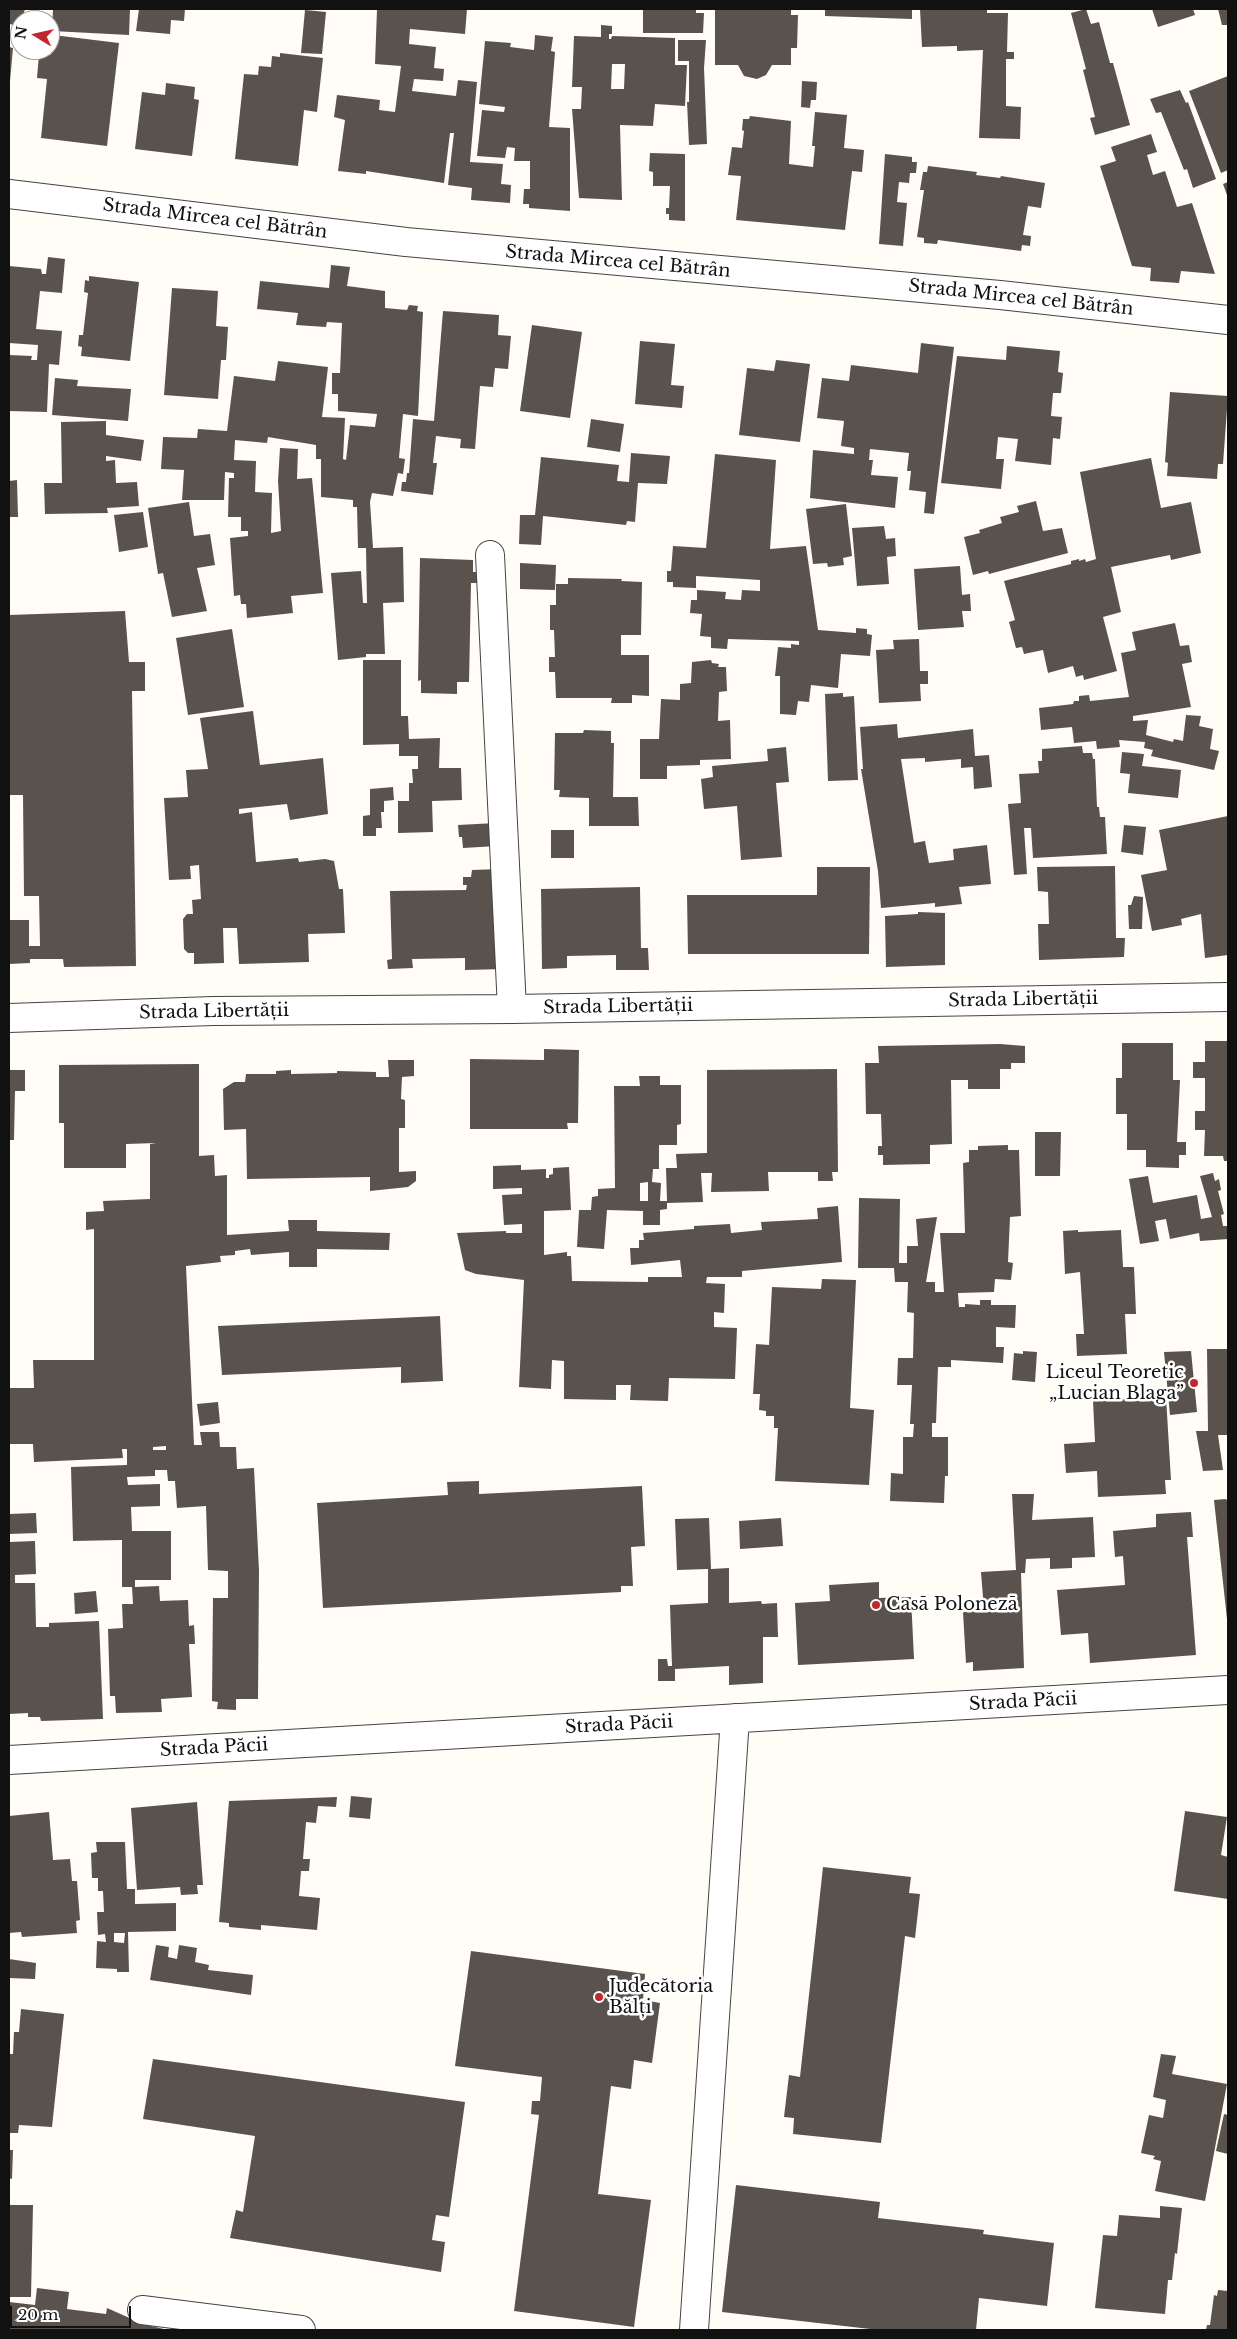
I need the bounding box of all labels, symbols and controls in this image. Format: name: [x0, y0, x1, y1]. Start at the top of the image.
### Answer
north arrow: [10, 10, 60, 60]
text: N: [11, 25, 31, 41]
street label: Strada Mircea cel Bătrân: [102, 195, 328, 243]
street label: Strada Mircea cel Bătrân: [505, 241, 731, 283]
street label: Strada Mircea cel Bătrân: [908, 275, 1134, 321]
street label: Strada Libertății: [948, 988, 1098, 1012]
street label: Strada Libertății: [543, 995, 693, 1019]
street label: Strada Libertății: [139, 1000, 289, 1024]
place label: Liceul Teoretic „Lucian Blaga”: [1046, 1362, 1184, 1405]
marker: Liceul Teoretic „Lucian Blaga”: [1188, 1377, 1200, 1389]
place label: Casā Polonezā: [886, 1594, 1018, 1616]
marker: Casā Polonezā: [870, 1599, 882, 1611]
street label: Strada Păcii: [968, 1688, 1078, 1716]
street label: Strada Păcii: [564, 1711, 674, 1739]
street label: Strada Păcii: [159, 1734, 269, 1762]
place label: Judecătoria Bălți: [609, 1976, 713, 2018]
marker: Judecătoria Bălți: [593, 1991, 605, 2003]
scale bar: [12, 2296, 134, 2328]
text: 20 m: [18, 2305, 58, 2324]

